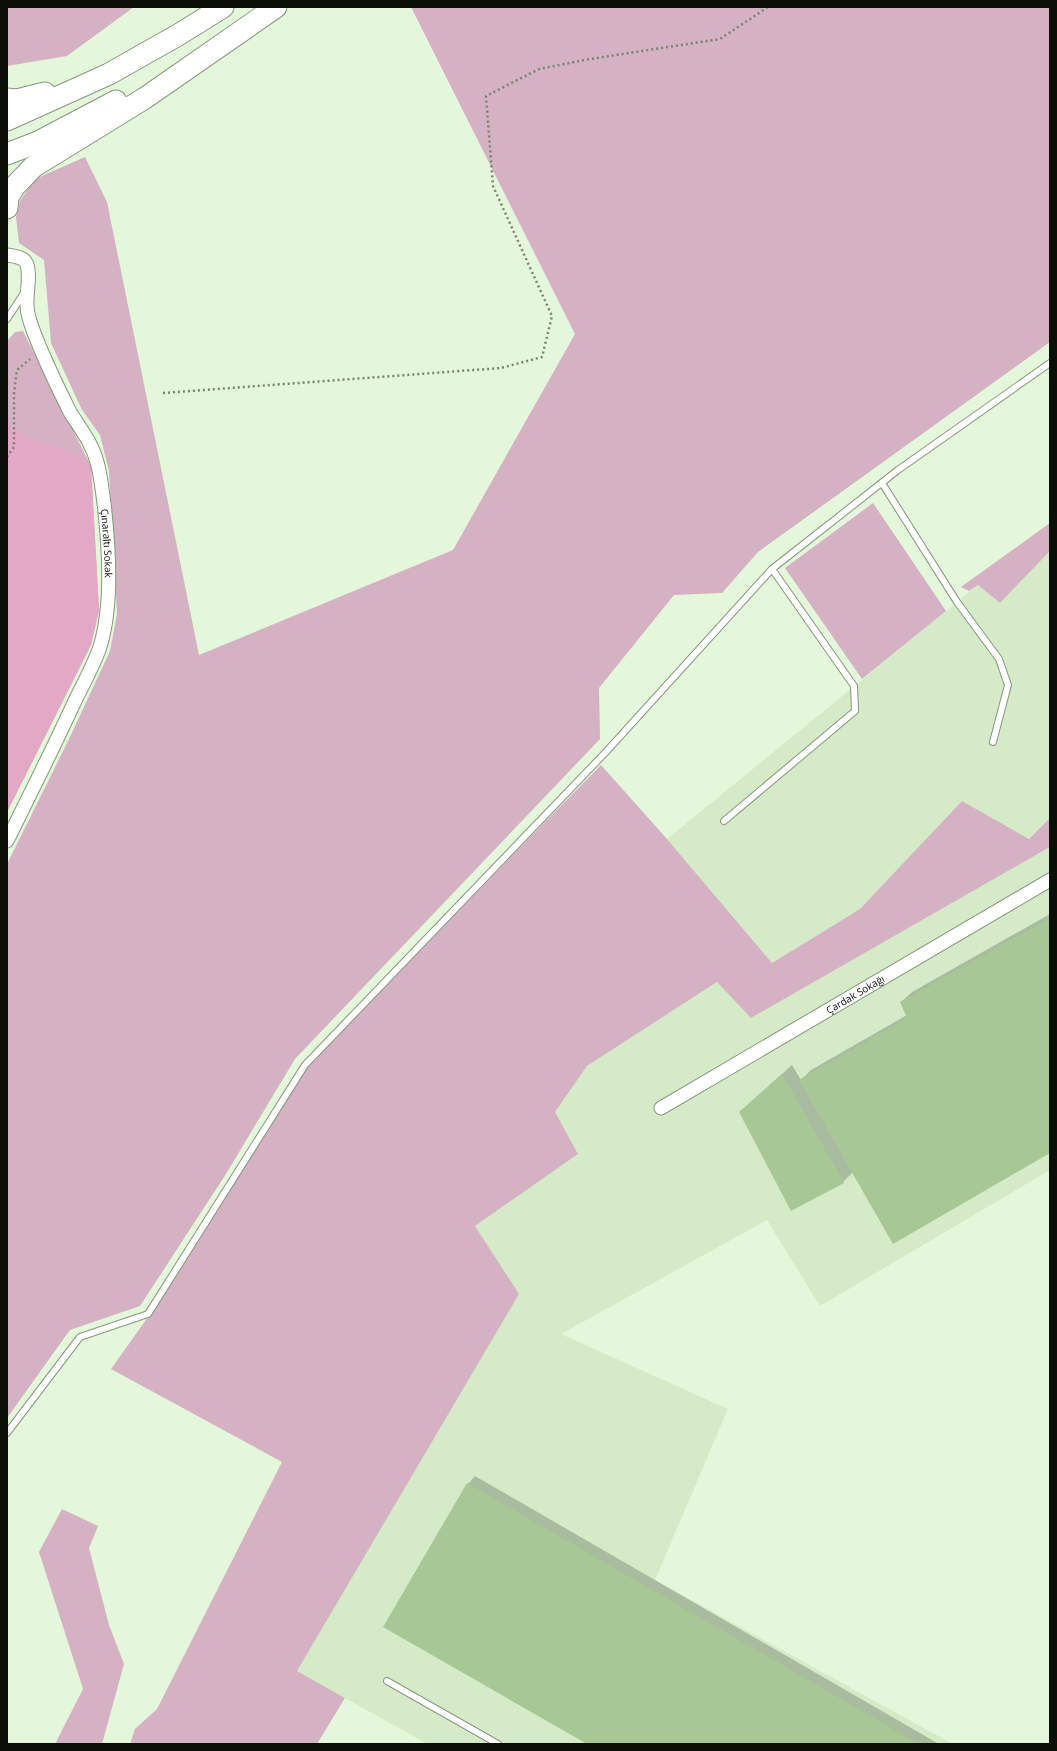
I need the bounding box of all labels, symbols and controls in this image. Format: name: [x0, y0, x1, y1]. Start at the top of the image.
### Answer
street label: Çınaraltı Sokak: [98, 508, 116, 579]
street label: Çardak Sokağı: [823, 972, 887, 1017]

